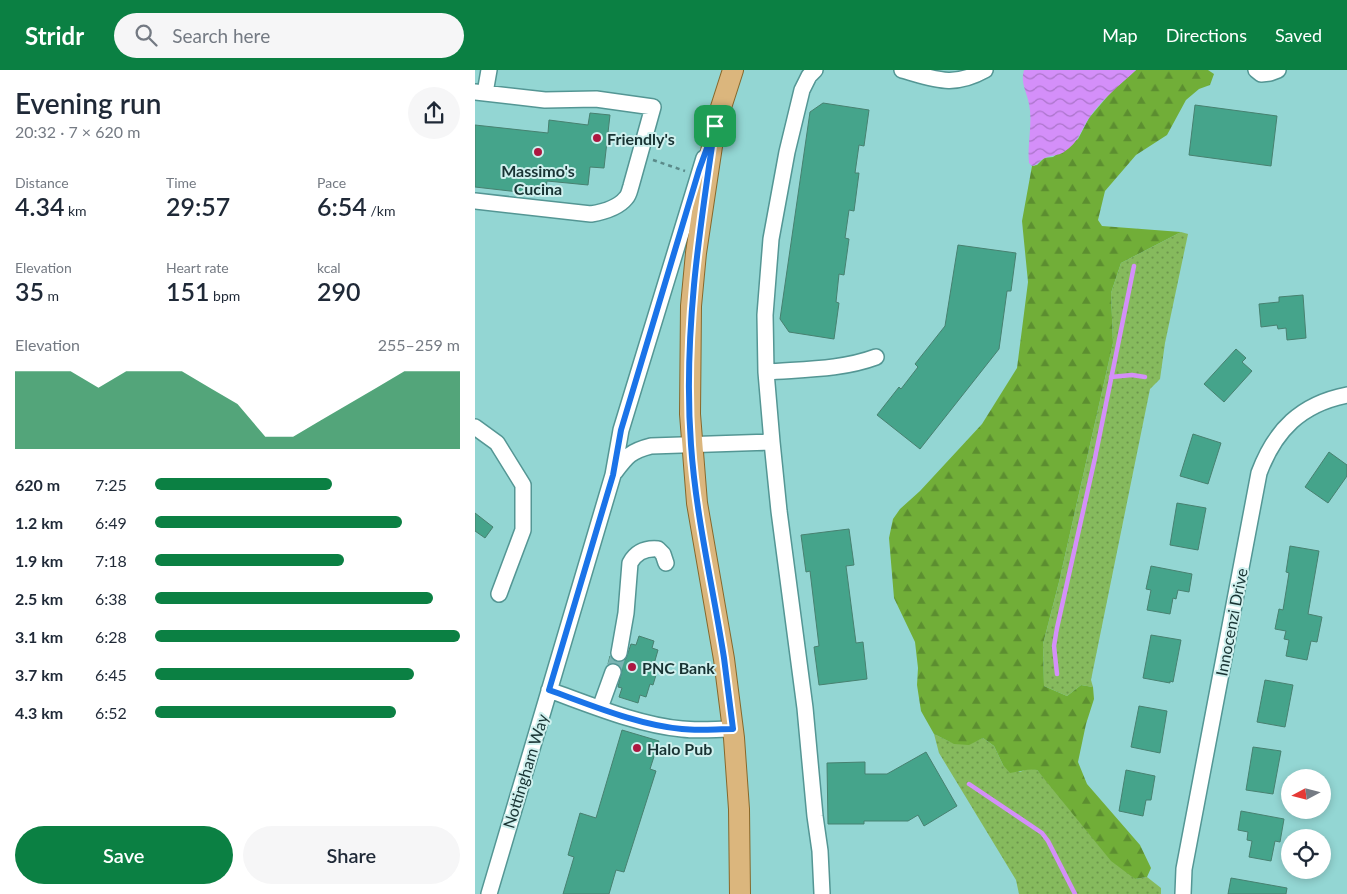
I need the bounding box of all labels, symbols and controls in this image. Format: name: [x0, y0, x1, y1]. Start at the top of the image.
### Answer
search box: [114, 13, 464, 58]
text: Stridr: [25, 21, 84, 50]
icon: search: [132, 21, 160, 49]
text: Search here: [172, 24, 270, 47]
text: Map: [1102, 24, 1138, 46]
text: Directions: [1166, 24, 1247, 46]
text: Saved: [1275, 24, 1322, 46]
text: Evening run: [15, 86, 161, 120]
button: share: [408, 87, 460, 139]
pin: [694, 105, 736, 147]
icon: arrive: [701, 112, 729, 140]
text: 20:32 · 7 × 620 m: [15, 122, 140, 141]
place label: Friendly's: [607, 129, 675, 148]
marker: Friendly's: [591, 132, 603, 144]
marker: Massimo's Cucina: [532, 146, 544, 158]
place label: Massimo's Cucina: [501, 161, 575, 198]
text: Distance: [15, 174, 69, 191]
text: Time: [166, 174, 197, 191]
text: Pace: [317, 174, 346, 191]
text: 4.34: [15, 191, 64, 221]
text: 29:57: [166, 191, 230, 221]
text: 6:54: [317, 191, 367, 221]
text: km: [64, 202, 87, 219]
text: /km: [367, 202, 395, 219]
text: Elevation: [15, 259, 72, 276]
text: Heart rate: [166, 259, 229, 276]
text: kcal: [317, 259, 341, 276]
text: 35: [15, 276, 44, 306]
text: 151: [166, 276, 210, 306]
text: 290: [317, 276, 361, 306]
text: m: [44, 287, 59, 304]
text: bpm: [210, 287, 240, 304]
text: Elevation: [15, 335, 80, 354]
text: 255–259 m: [378, 335, 460, 354]
text: 620 m: [15, 475, 60, 494]
text: 7:25: [95, 475, 127, 494]
text: 1.2 km: [15, 513, 63, 532]
text: 6:49: [95, 513, 127, 532]
text: 1.9 km: [15, 551, 63, 570]
text: 7:18: [95, 551, 127, 570]
street label: Innocenzi Drive: [1211, 566, 1251, 678]
text: 2.5 km: [15, 589, 63, 608]
text: 6:38: [95, 589, 127, 608]
text: 3.1 km: [15, 627, 63, 646]
text: 6:28: [95, 627, 127, 646]
place label: PNC Bank: [642, 658, 715, 677]
marker: PNC Bank: [626, 661, 638, 673]
text: 3.7 km: [15, 665, 63, 684]
text: 6:45: [95, 665, 127, 684]
text: 4.3 km: [15, 703, 63, 722]
text: 6:52: [95, 703, 127, 722]
street label: Nottingham Way: [499, 711, 552, 830]
place label: Halo Pub: [647, 739, 712, 758]
marker: Halo Pub: [631, 742, 643, 754]
north arrow: [1281, 769, 1331, 819]
map controls: [1281, 769, 1331, 879]
button: Save: [15, 826, 233, 884]
button: Share: [243, 826, 460, 884]
button: locate: [1281, 829, 1331, 879]

